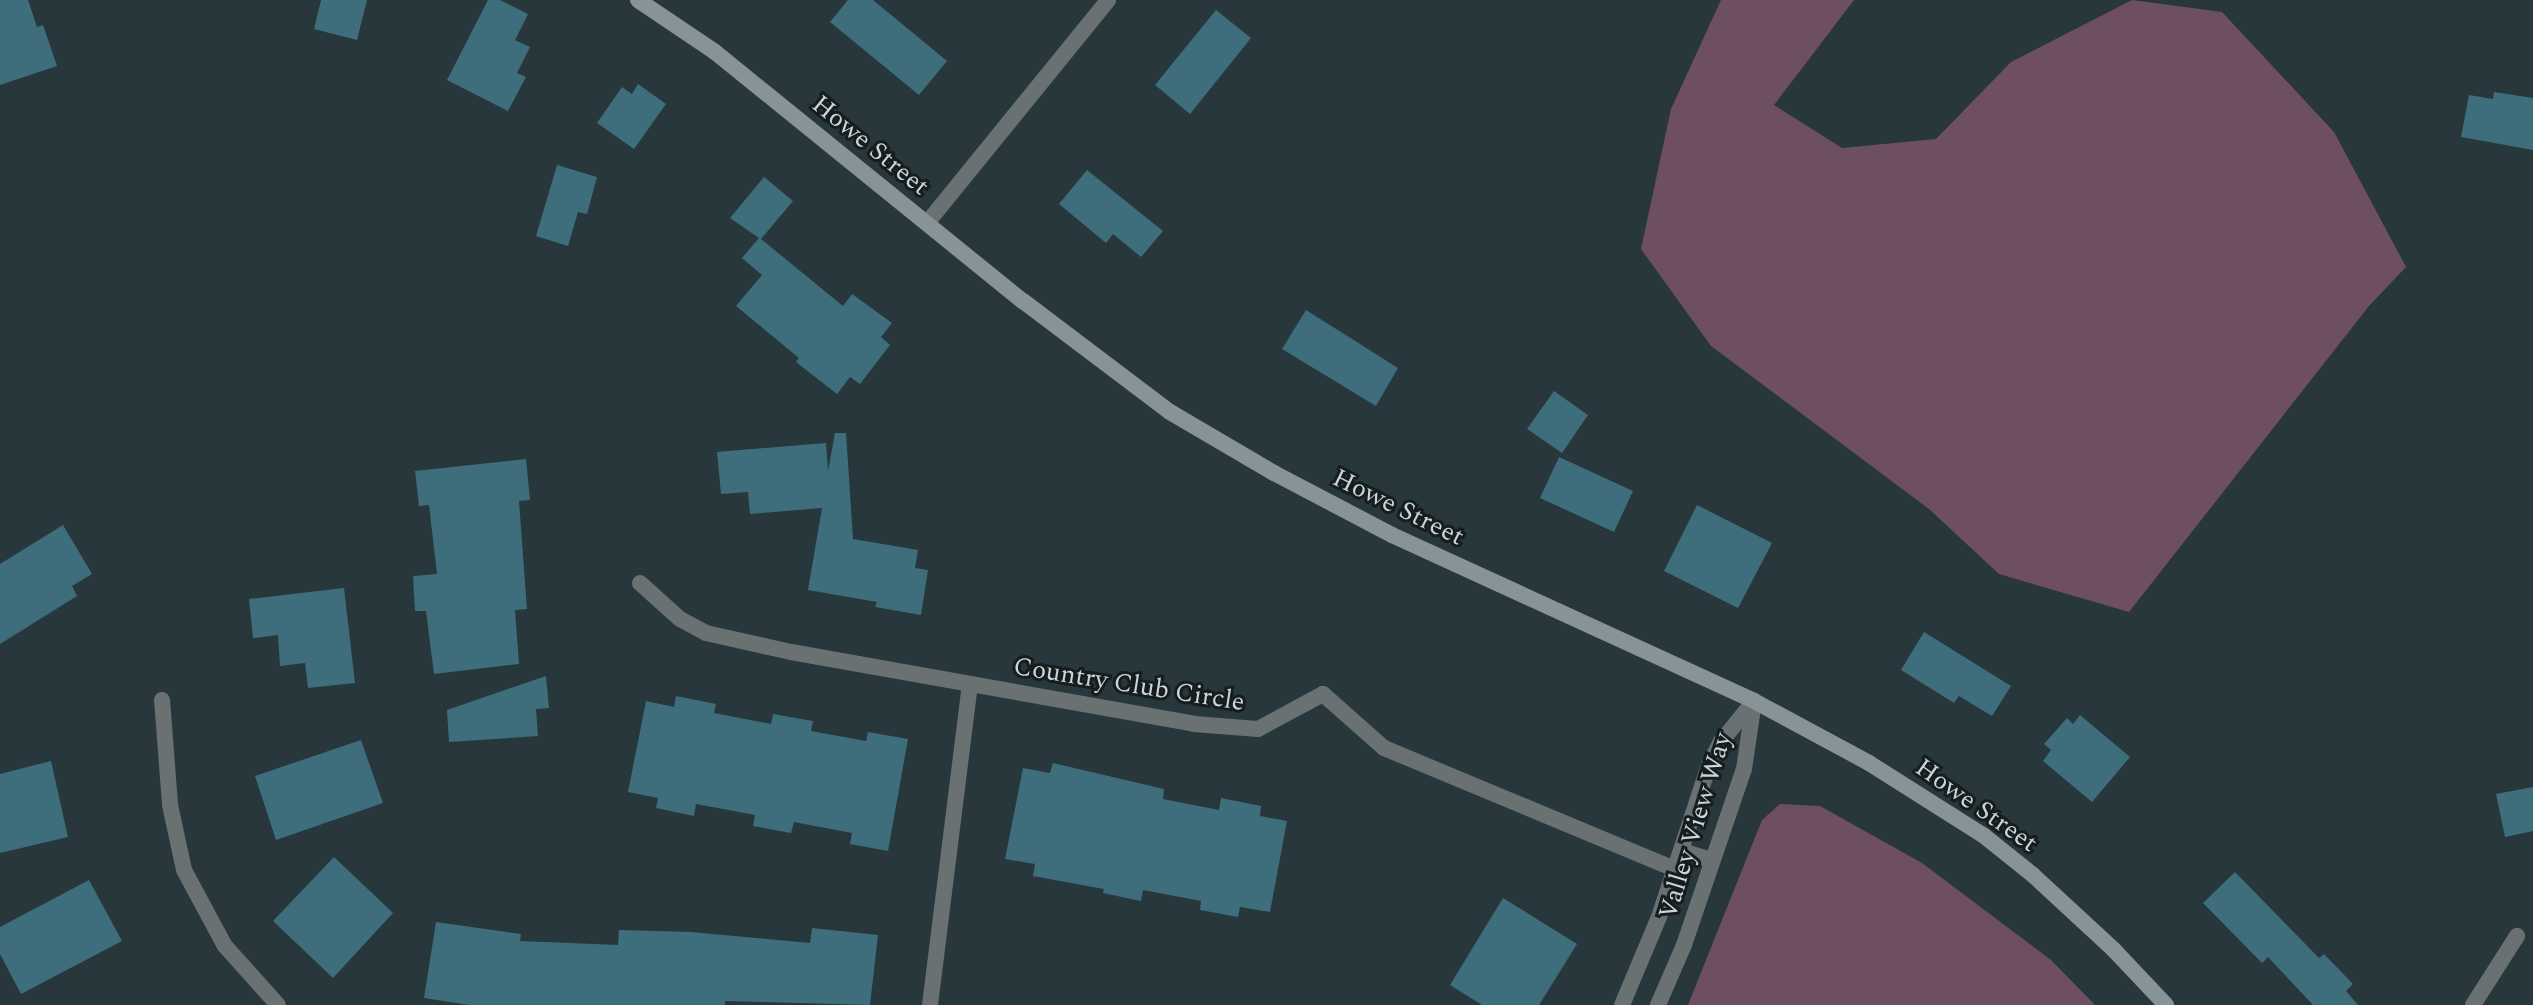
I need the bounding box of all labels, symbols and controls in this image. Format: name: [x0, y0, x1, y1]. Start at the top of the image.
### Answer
street label: Howe Street: [805, 89, 935, 203]
street label: Howe Street: [1327, 463, 1469, 553]
street label: Country Club Circle: [1011, 651, 1247, 719]
street label: Valley View Way: [1653, 729, 1739, 923]
street label: Howe Street: [1909, 753, 2043, 859]

